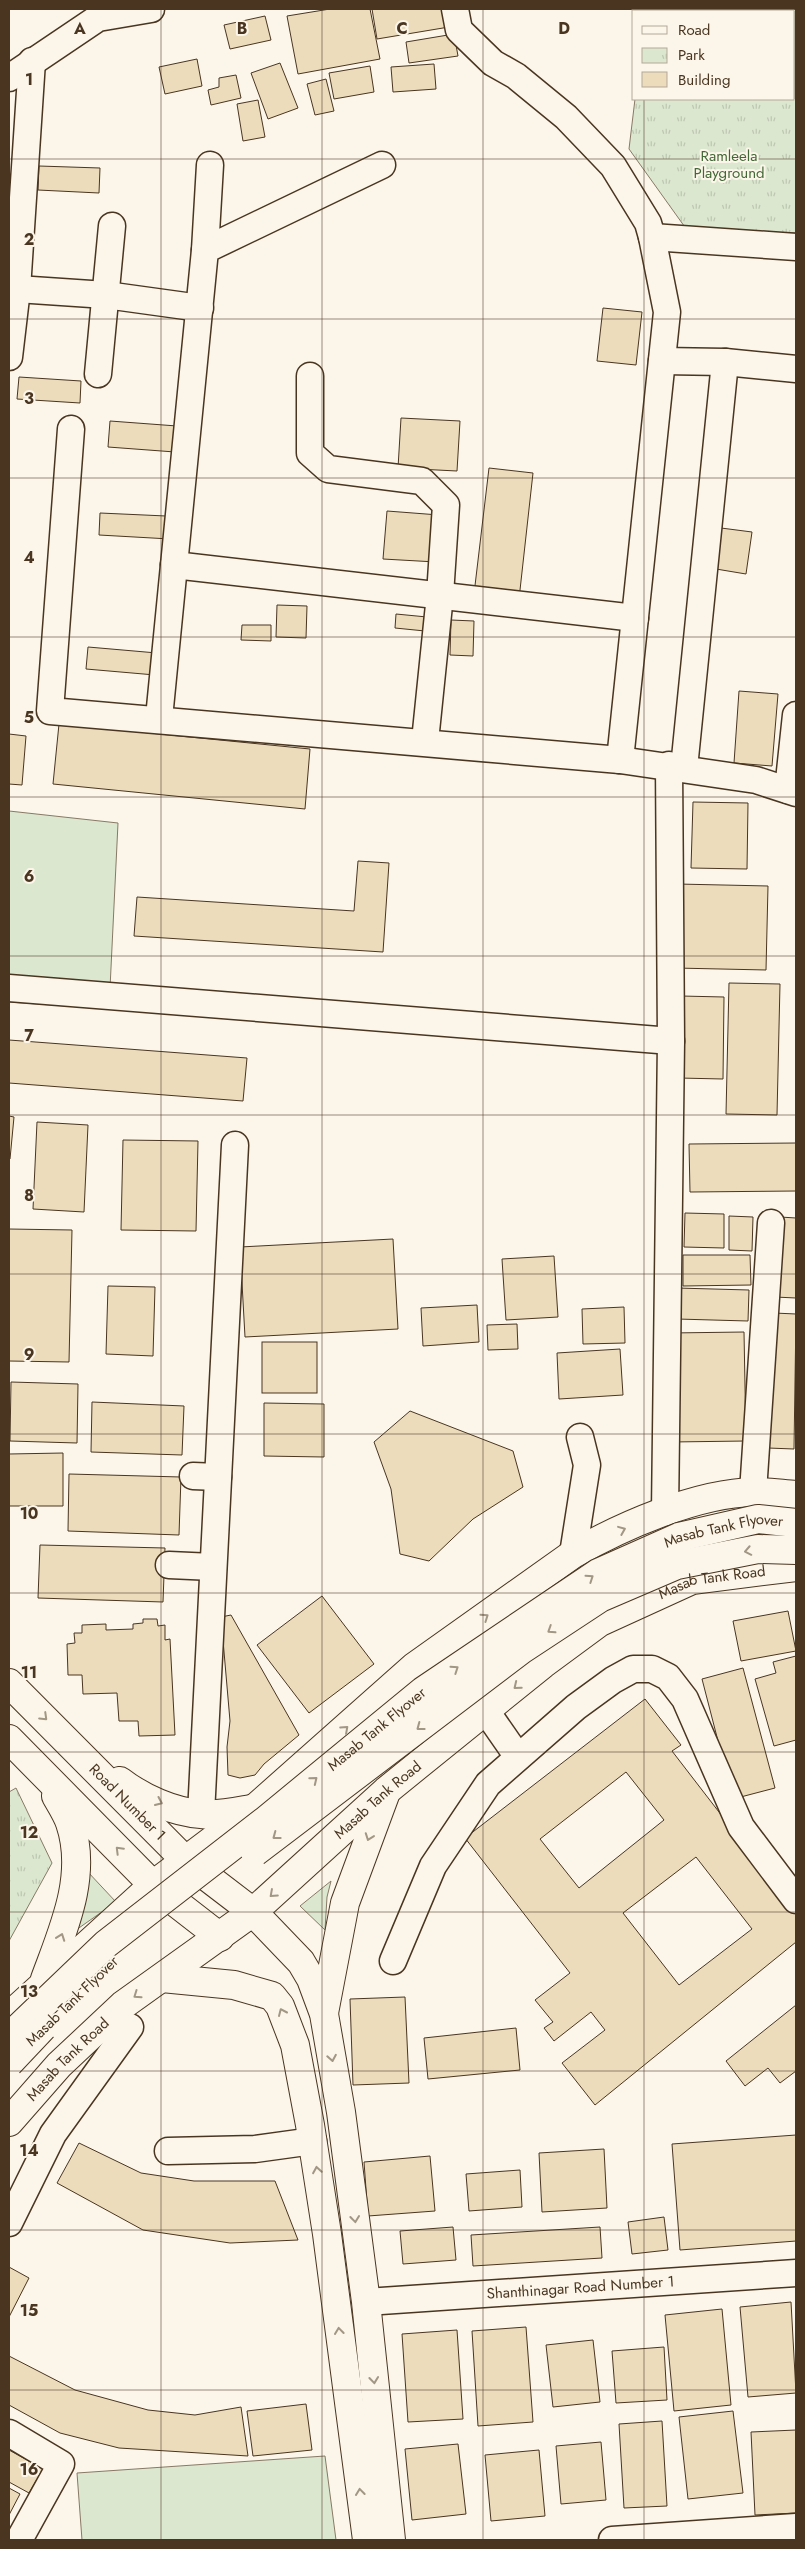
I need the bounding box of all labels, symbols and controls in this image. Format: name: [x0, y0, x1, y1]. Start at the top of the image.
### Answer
legend: [632, 10, 795, 100]
text: A: [73, 17, 86, 40]
text: B: [237, 17, 247, 40]
text: C: [396, 17, 408, 40]
text: D: [558, 17, 570, 40]
text: Road: [678, 19, 710, 41]
text: Park: [678, 44, 705, 66]
text: 1: [25, 68, 33, 91]
text: Building: [678, 69, 730, 91]
park label: Ramleela Playground: [693, 145, 765, 184]
text: 2: [24, 228, 34, 251]
text: 3: [24, 387, 34, 410]
text: 4: [23, 546, 35, 569]
text: 5: [24, 706, 34, 729]
text: 6: [24, 865, 34, 888]
text: 7: [24, 1024, 34, 1047]
text: 8: [24, 1184, 34, 1207]
text: 9: [24, 1343, 34, 1366]
text: 10: [20, 1502, 38, 1525]
street label: Masab Tank Flyover: [660, 1508, 785, 1553]
one-way arrow: [617, 1525, 626, 1536]
one-way arrow: [743, 1545, 752, 1556]
street label: Masab Tank Road: [655, 1560, 767, 1605]
one-way arrow: [584, 1575, 593, 1584]
one-way arrow: [479, 1614, 489, 1623]
one-way arrow: [547, 1624, 556, 1634]
text: 11: [21, 1661, 37, 1684]
one-way arrow: [449, 1666, 459, 1675]
one-way arrow: [513, 1680, 522, 1689]
street label: Masab Tank Flyover: [323, 1681, 431, 1776]
one-way arrow: [38, 1711, 47, 1720]
one-way arrow: [417, 1721, 426, 1729]
one-way arrow: [339, 1726, 348, 1735]
street label: Masab Tank Road: [329, 1756, 426, 1844]
street label: Road Number 1: [84, 1759, 171, 1846]
one-way arrow: [308, 1777, 317, 1786]
one-way arrow: [154, 1796, 163, 1807]
text: 12: [20, 1821, 38, 1844]
one-way arrow: [273, 1830, 282, 1838]
one-way arrow: [365, 1832, 375, 1841]
one-way arrow: [116, 1847, 125, 1856]
one-way arrow: [270, 1888, 279, 1897]
one-way arrow: [54, 1933, 65, 1942]
street label: Masab Tank Flyover: [21, 1950, 124, 2051]
text: 13: [20, 1980, 38, 2003]
one-way arrow: [134, 1989, 143, 1998]
one-way arrow: [277, 2008, 288, 2017]
street label: Masab Tank Road: [21, 2012, 114, 2106]
one-way arrow: [326, 2053, 336, 2062]
text: 14: [19, 2139, 39, 2162]
one-way arrow: [312, 2165, 323, 2173]
one-way arrow: [349, 2215, 360, 2223]
street label: Shanthinagar Road Number 1: [486, 2270, 675, 2305]
text: 15: [20, 2299, 38, 2322]
one-way arrow: [335, 2326, 345, 2335]
one-way arrow: [368, 2376, 379, 2384]
text: 16: [20, 2458, 38, 2481]
one-way arrow: [356, 2488, 366, 2496]

